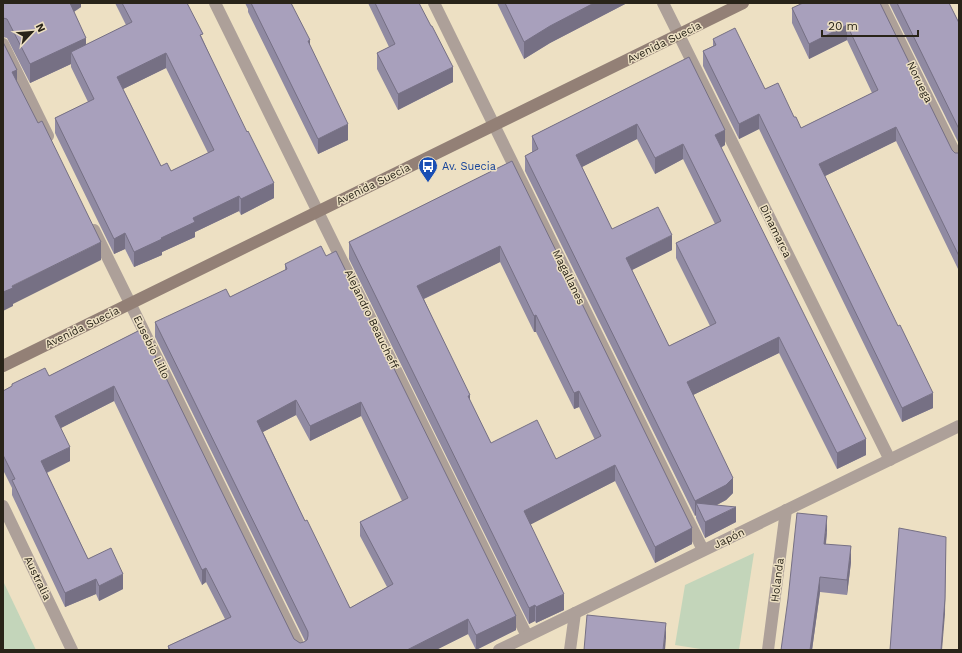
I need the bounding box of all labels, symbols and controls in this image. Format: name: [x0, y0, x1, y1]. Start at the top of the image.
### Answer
north arrow: [12, 12, 52, 52]
scale bar: [822, 12, 918, 38]
street label: Avenida Suecia: [625, 19, 703, 66]
text: 20 m: [828, 19, 858, 33]
text: N: [33, 21, 48, 34]
street label: Noruega: [904, 59, 935, 105]
bus stop icon: Av. Suecia: [417, 155, 439, 183]
place label: Av. Suecia: [442, 160, 496, 173]
street label: Avenida Suecia: [334, 161, 412, 208]
street label: Dinamarca: [757, 203, 794, 260]
street label: Magallanes: [550, 248, 588, 307]
street label: Alejandro Beaucheff: [342, 267, 401, 371]
street label: Avenida Suecia: [43, 304, 121, 351]
street label: Eusebio Lillo: [131, 313, 172, 381]
street label: Japón: [712, 525, 747, 551]
street label: Australia: [21, 554, 54, 602]
street label: Holanda: [768, 557, 787, 603]

